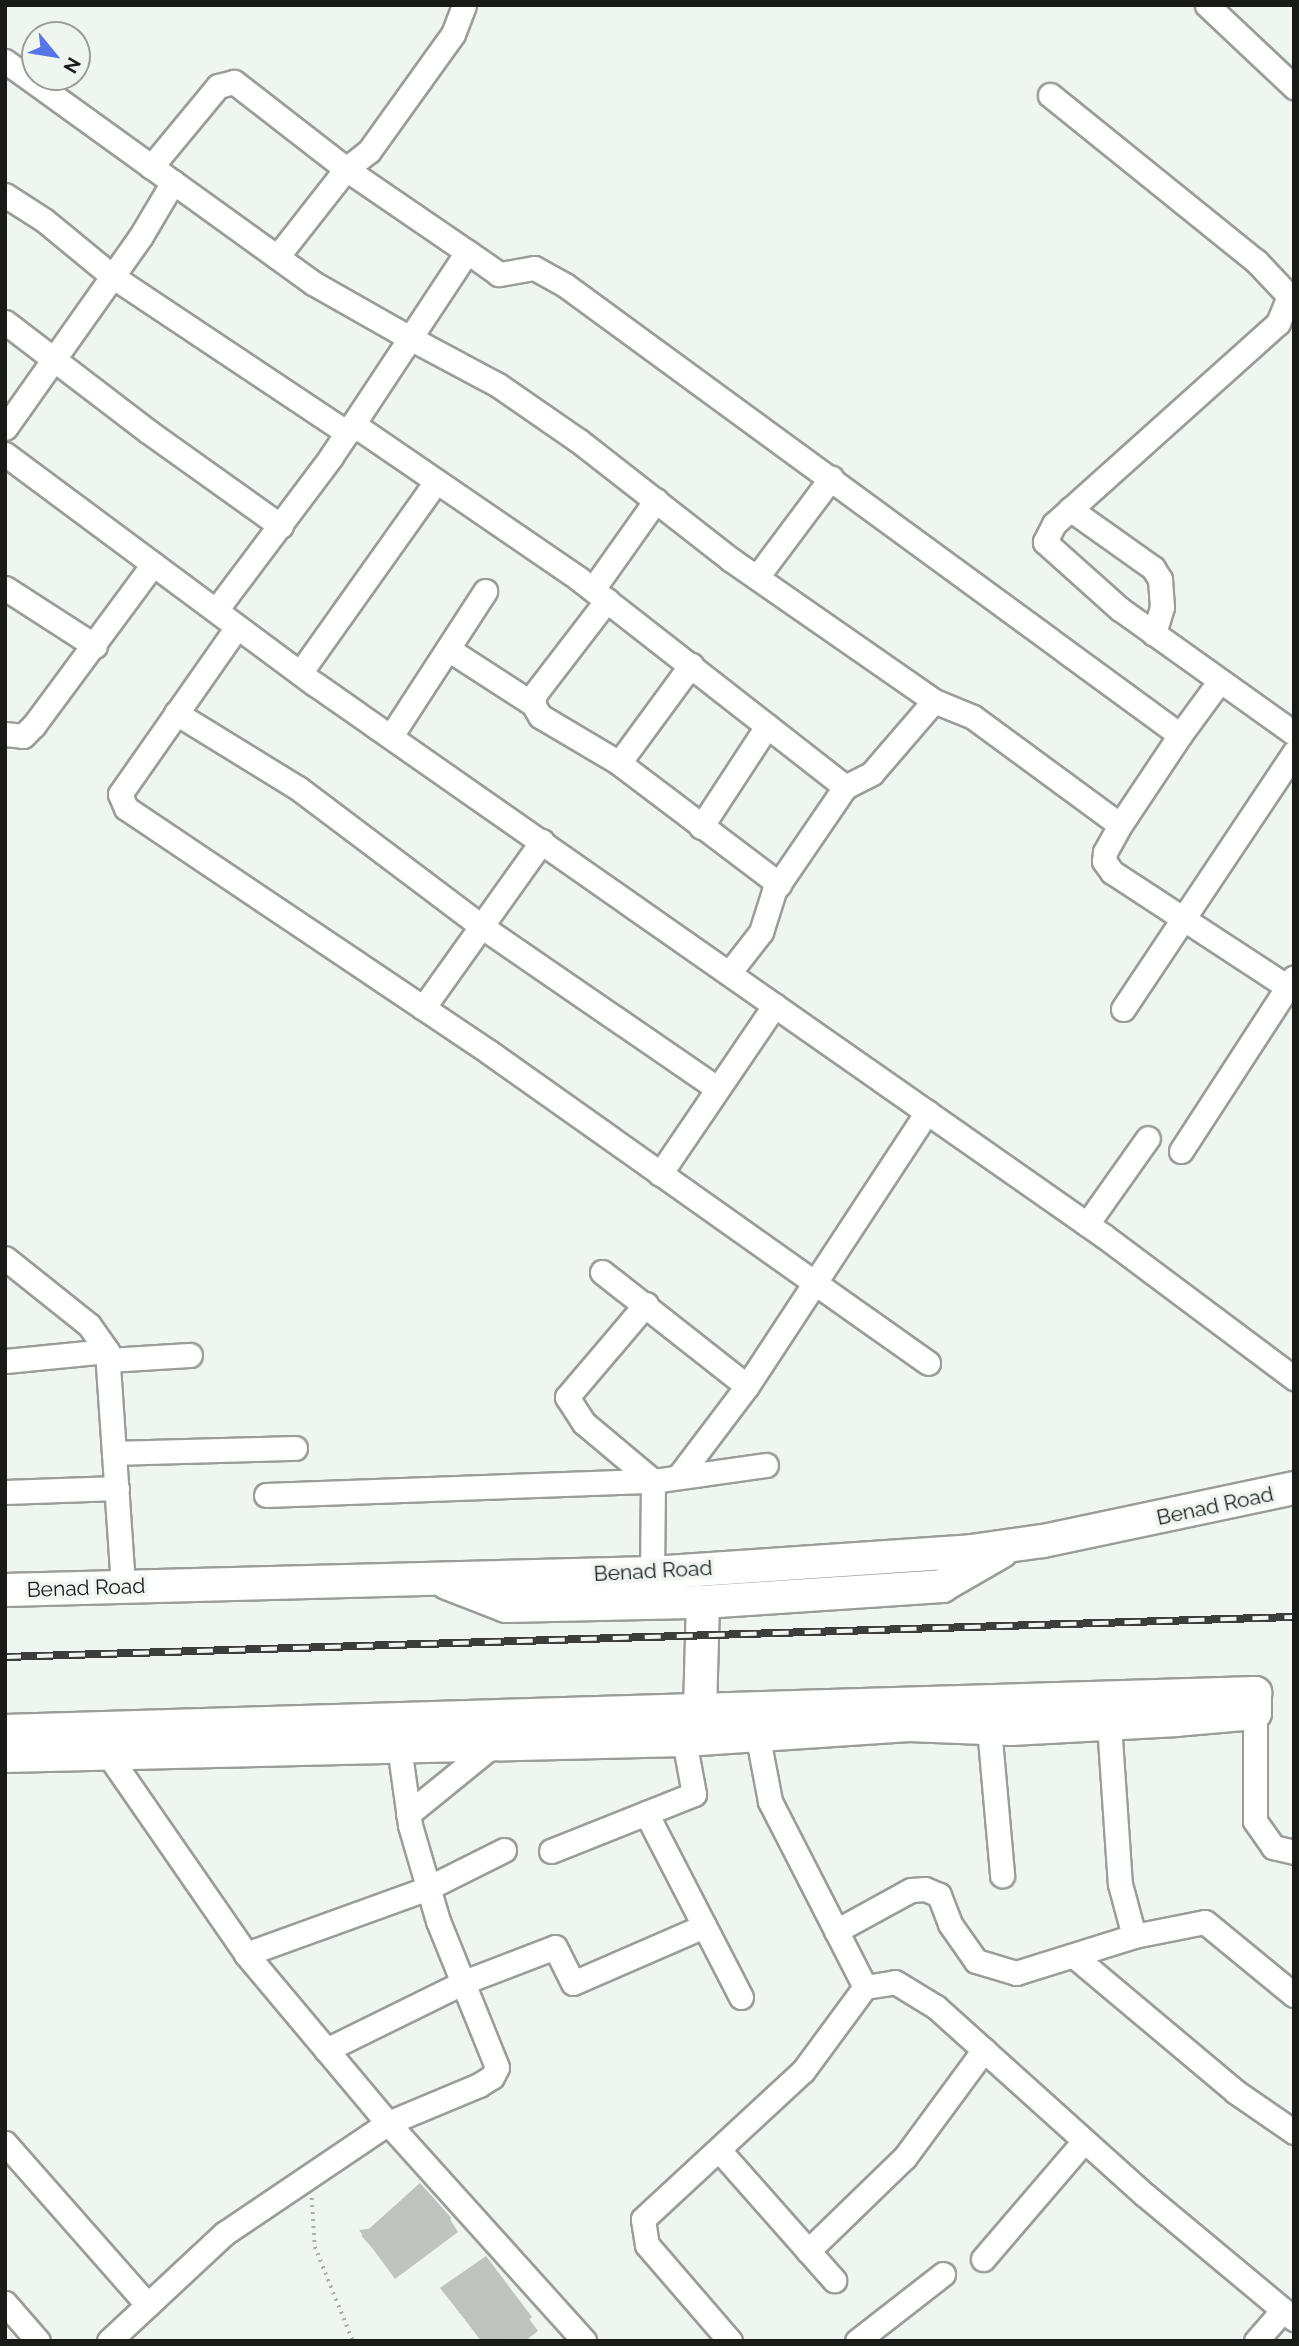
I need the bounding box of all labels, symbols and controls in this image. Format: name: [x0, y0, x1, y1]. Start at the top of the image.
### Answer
north arrow: [21, 21, 91, 91]
text: N: [59, 54, 86, 77]
street label: Benad Road: [1154, 1481, 1276, 1531]
street label: Benad Road: [593, 1555, 713, 1587]
street label: Benad Road: [26, 1573, 146, 1603]

